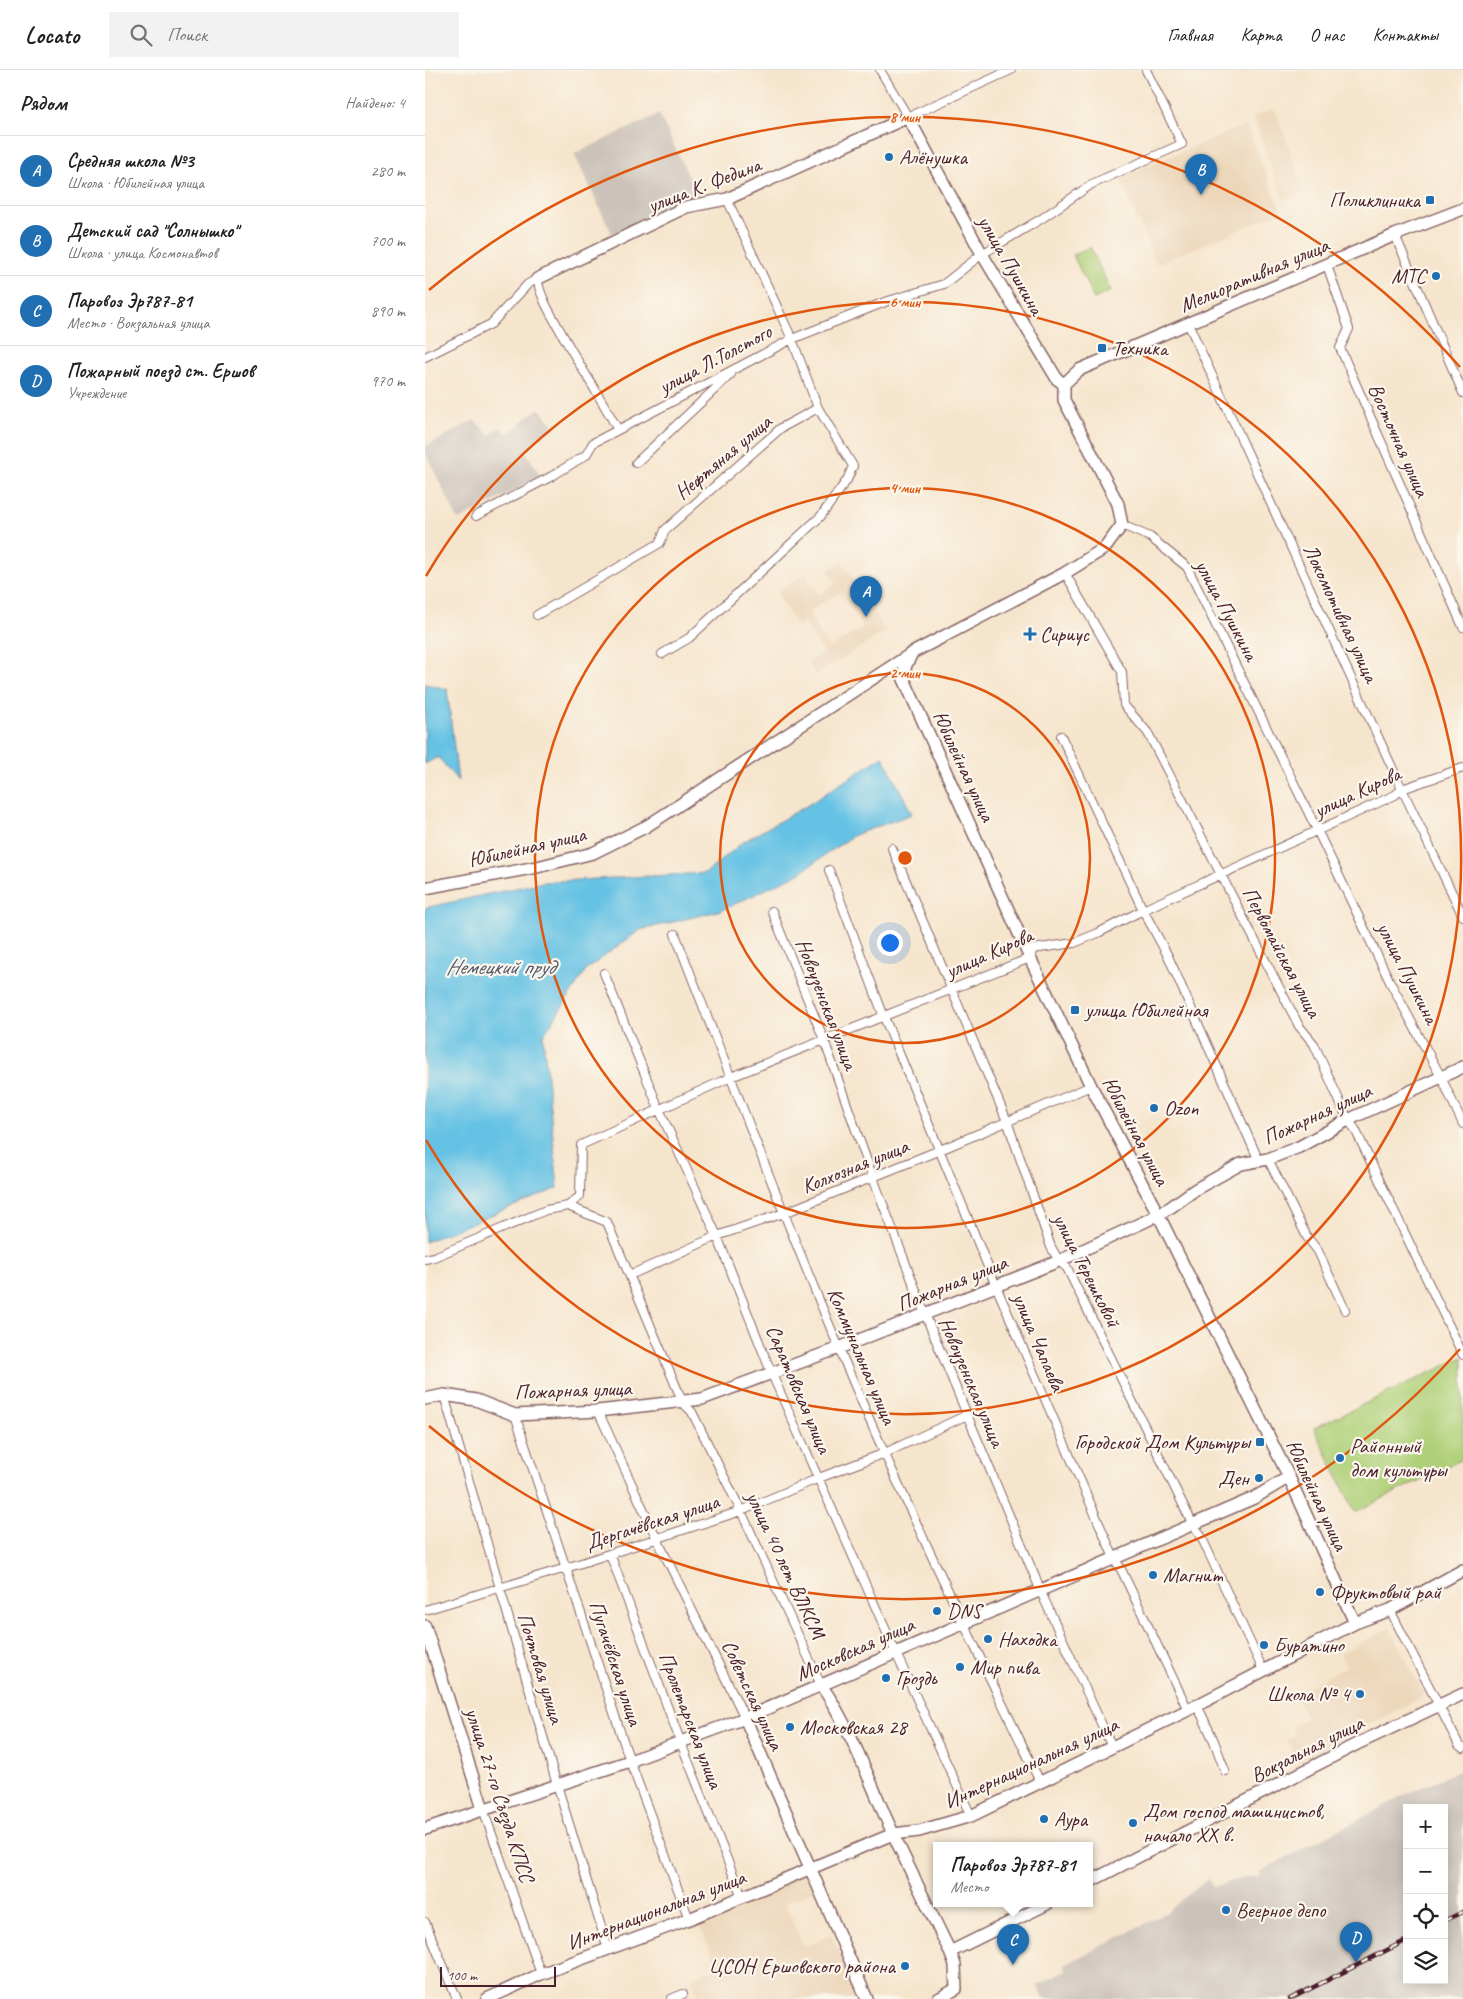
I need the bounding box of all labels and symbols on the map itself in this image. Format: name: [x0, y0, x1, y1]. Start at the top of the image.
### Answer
text: 8 мин: [890, 108, 922, 127]
place label: Алёнушка: [899, 144, 969, 170]
street label: улица К. Федина: [642, 151, 766, 219]
marker: Алёнушка: [883, 151, 895, 163]
pin: B: [1185, 154, 1217, 195]
place label: Поликлиника: [1329, 187, 1422, 213]
marker: Поликлиника: [1424, 194, 1436, 206]
street label: улица Пушкина: [971, 209, 1051, 322]
street label: Мелиоративная улица: [1176, 231, 1334, 318]
place label: МТС: [1391, 263, 1429, 289]
marker: МТС: [1430, 270, 1442, 282]
text: 6 мин: [890, 293, 922, 312]
street label: улица Л.Толстого: [652, 318, 777, 400]
place label: Техника: [1112, 335, 1170, 361]
marker: Техника: [1096, 342, 1108, 354]
street label: Восточная улица: [1362, 379, 1436, 502]
street label: Нефтяная улица: [669, 408, 778, 505]
text: 4 мин: [890, 479, 922, 498]
street label: Локомотивная улица: [1298, 540, 1385, 688]
street label: улица Пушкина: [1189, 553, 1266, 667]
pin: A: [850, 576, 882, 617]
place label: Сириус: [1040, 621, 1090, 647]
marker: Сириус: [1024, 628, 1036, 640]
text: 2 мин: [890, 664, 922, 683]
street label: Юбилейная улица: [927, 706, 1002, 827]
street label: улица Кирова: [1308, 760, 1407, 824]
street label: Юбилейная улица: [466, 821, 590, 873]
centre of rings: [896, 849, 914, 867]
street label: Первомайская улица: [1237, 882, 1328, 1023]
street label: улица Пушкина: [1370, 916, 1446, 1030]
street label: улица Кирова: [940, 921, 1039, 985]
your location: [877, 930, 903, 956]
street label: Новоузенская улица: [790, 935, 865, 1075]
water label: Немецкий пруд: [446, 953, 559, 981]
place label: улица Юбилейная: [1083, 997, 1209, 1023]
marker: улица Юбилейная: [1069, 1004, 1081, 1016]
street label: Юбилейная улица: [1097, 1072, 1176, 1191]
street label: Пожарная улица: [1258, 1077, 1377, 1151]
place label: Ozon: [1164, 1095, 1199, 1121]
marker: Ozon: [1148, 1102, 1160, 1114]
street label: Колхозная улица: [798, 1132, 914, 1199]
street label: улица Терешковой: [1046, 1207, 1127, 1332]
street label: Пожарная улица: [893, 1248, 1013, 1317]
street label: Коммунальная улица: [822, 1284, 903, 1430]
street label: улица Чапаева: [1006, 1287, 1072, 1397]
street label: Новоузенская улица: [933, 1313, 1012, 1453]
street label: Саратовская улица: [760, 1321, 838, 1459]
street label: Пожарная улица: [514, 1375, 634, 1405]
place label: Городской Дом Культуры: [1075, 1429, 1252, 1455]
place label: Районный дом культуры: [1350, 1433, 1448, 1483]
street label: Юбилейная улица: [1280, 1435, 1355, 1556]
marker: Городской Дом Культуры: [1254, 1436, 1266, 1448]
marker: Районный дом культуры: [1334, 1452, 1346, 1464]
place label: Ден: [1218, 1465, 1250, 1491]
marker: Ден: [1253, 1472, 1265, 1484]
street label: улица 40 лет ВЛКСМ: [740, 1485, 832, 1644]
street label: Дергачёвская улица: [582, 1488, 724, 1556]
place label: Магнит: [1163, 1562, 1224, 1588]
marker: Магнит: [1147, 1569, 1159, 1581]
place label: Фруктовый рай: [1330, 1579, 1442, 1605]
marker: Фруктовый рай: [1314, 1586, 1326, 1598]
street label: Пугачёвская улица: [584, 1597, 649, 1730]
place label: DNS: [947, 1598, 984, 1624]
marker: DNS: [931, 1605, 943, 1617]
street label: Почтовая улица: [512, 1610, 571, 1728]
street label: Московская улица: [792, 1611, 920, 1687]
place label: Находка: [998, 1626, 1059, 1652]
place label: Буратино: [1274, 1632, 1346, 1658]
marker: Находка: [982, 1633, 994, 1645]
street label: Советская улица: [716, 1636, 791, 1756]
marker: Буратино: [1258, 1639, 1270, 1651]
street label: Пролетарская улица: [653, 1648, 729, 1793]
place label: Мир пива: [970, 1654, 1041, 1680]
marker: Мир пива: [954, 1661, 966, 1673]
place label: Гроздь: [896, 1665, 938, 1691]
marker: Гроздь: [880, 1672, 892, 1684]
place label: Школа № 4: [1267, 1681, 1353, 1707]
marker: Школа № 4: [1354, 1688, 1366, 1700]
street label: улица 27-го Съезда КПСС: [458, 1703, 541, 1888]
street label: Вокзальная улица: [1246, 1709, 1369, 1789]
street label: Интернациональная улица: [940, 1711, 1124, 1815]
place label: Московская 28: [800, 1714, 909, 1740]
marker: Московская 28: [784, 1721, 796, 1733]
place label: Дом господ машинистов, начало XX в.: [1143, 1798, 1324, 1848]
place label: Аура: [1054, 1806, 1089, 1832]
marker: Аура: [1038, 1813, 1050, 1825]
marker: Дом господ машинистов, начало XX в.: [1127, 1817, 1139, 1829]
street label: Интернациональная улица: [563, 1863, 751, 1956]
place label: Веерное депо: [1236, 1897, 1327, 1923]
marker: Веерное депо: [1220, 1904, 1232, 1916]
pin: D: [1340, 1922, 1372, 1963]
pin: C: [997, 1924, 1029, 1965]
place label: ЦСОН Ершовского района: [708, 1953, 897, 1979]
marker: ЦСОН Ершовского района: [899, 1960, 911, 1972]
scale bar: [440, 1964, 556, 1987]

